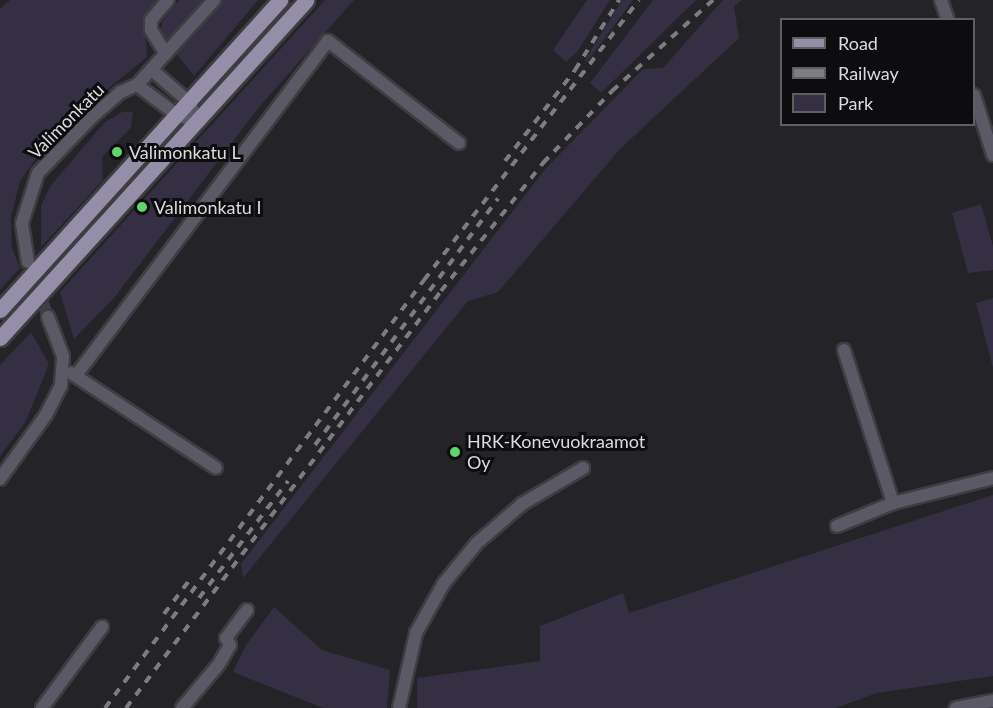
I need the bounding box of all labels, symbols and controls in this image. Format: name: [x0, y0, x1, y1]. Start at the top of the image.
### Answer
legend: [780, 18, 975, 126]
text: Road: [838, 32, 878, 54]
text: Railway: [838, 62, 899, 84]
street label: Valimonkatu: [24, 79, 108, 163]
text: Park: [838, 92, 873, 114]
place label: Valimonkatu L: [129, 141, 241, 163]
marker: Valimonkatu L: [110, 145, 124, 159]
place label: Valimonkatu I: [154, 196, 262, 218]
marker: Valimonkatu I: [135, 200, 149, 214]
place label: HRK-Konevuokraamot Oy: [467, 431, 645, 474]
marker: HRK-Konevuokraamot Oy: [448, 445, 462, 459]

